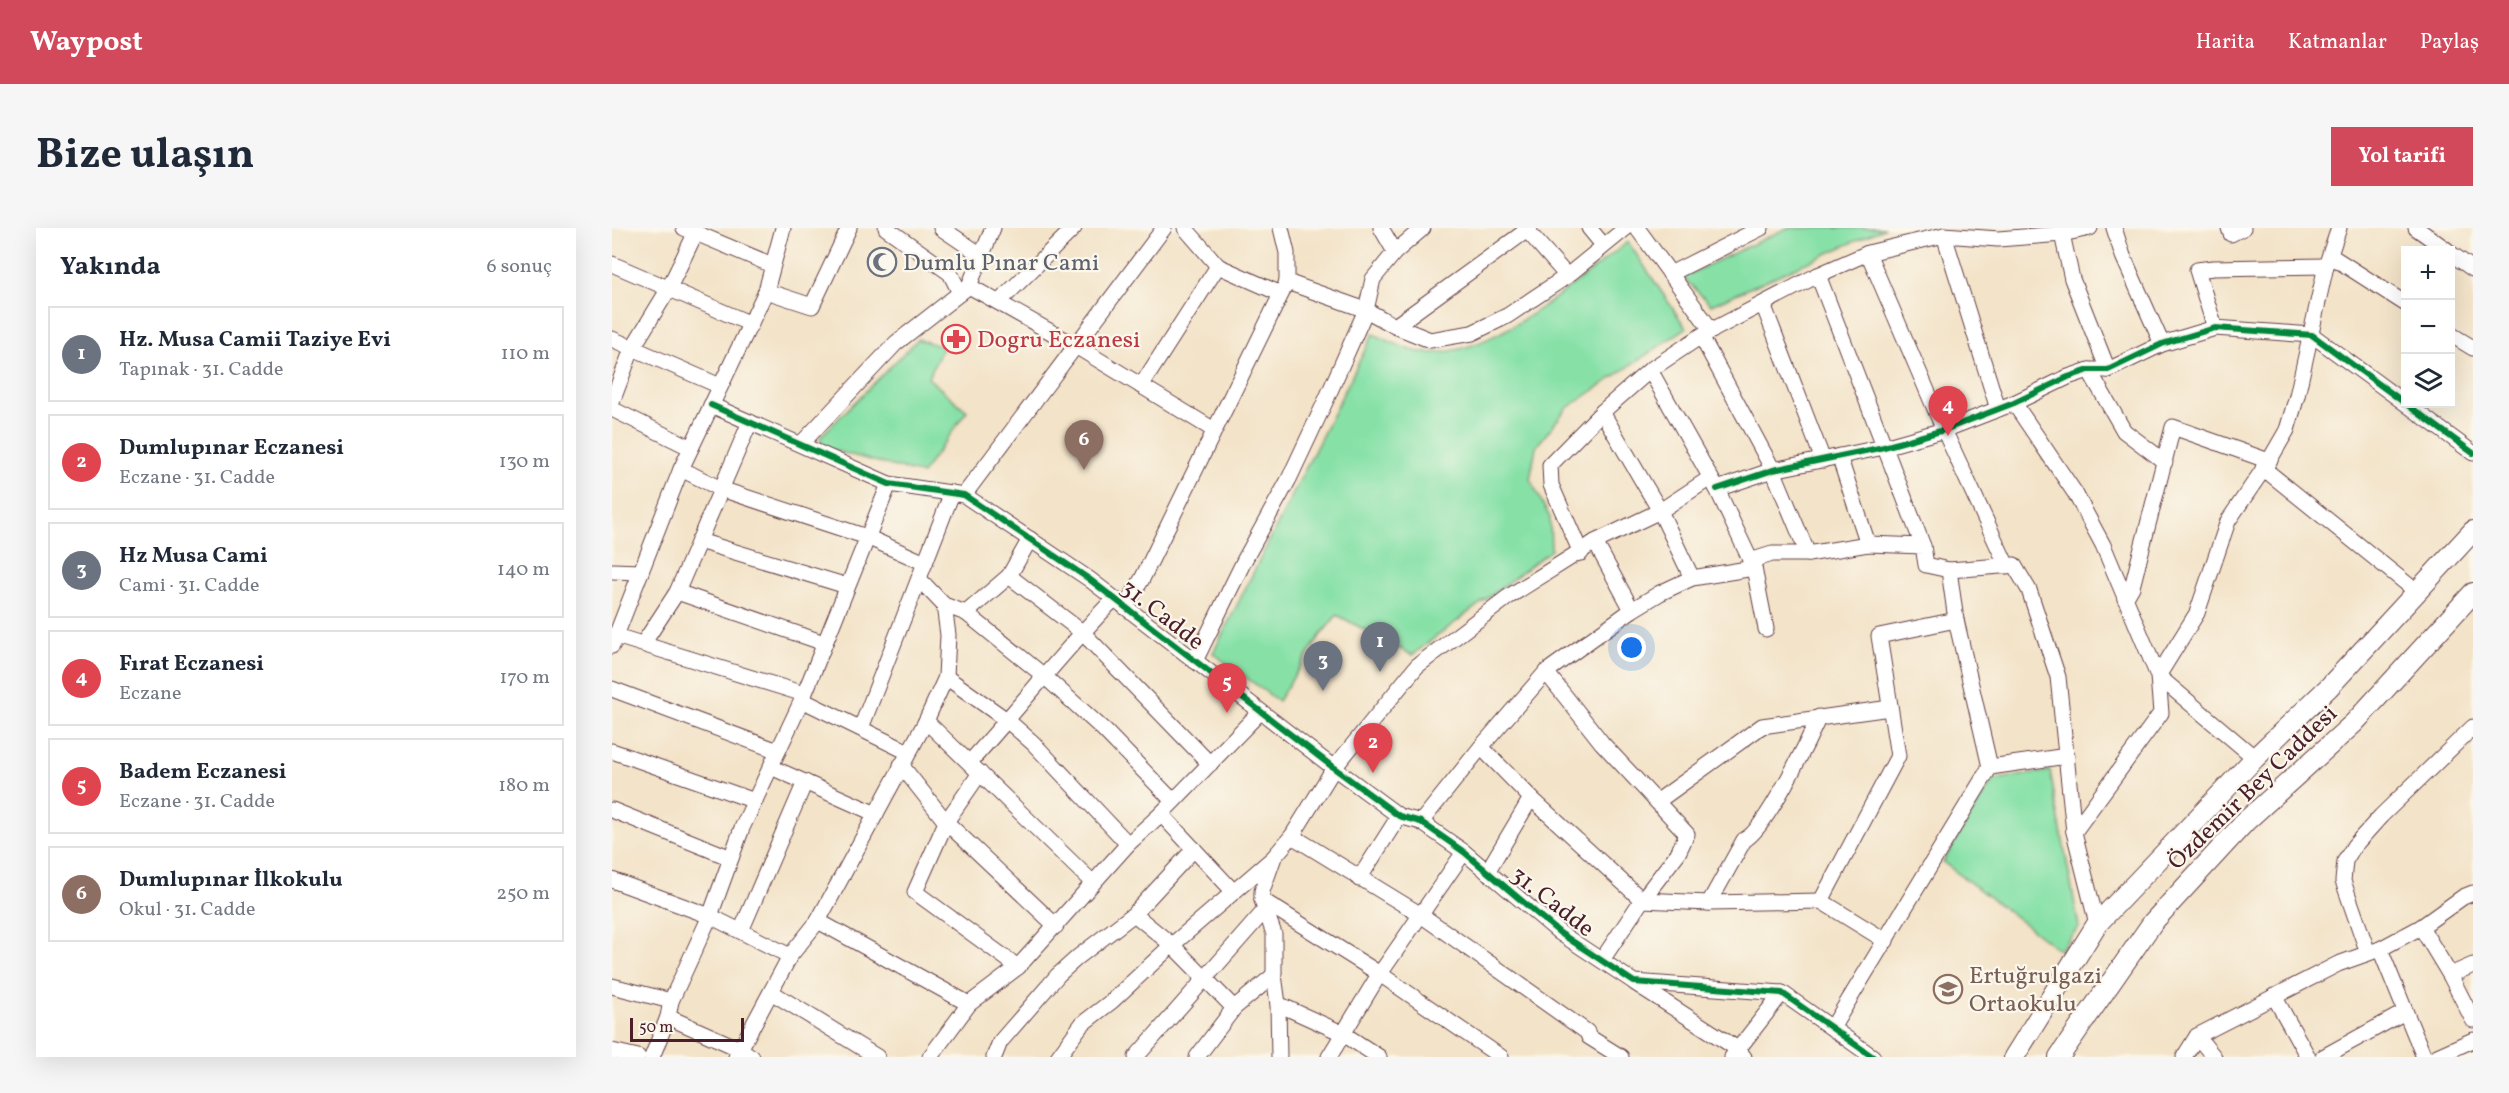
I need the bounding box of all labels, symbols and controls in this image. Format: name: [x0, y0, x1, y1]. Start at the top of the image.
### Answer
text: Waypost: [30, 23, 143, 62]
text: Harita: [2196, 28, 2255, 57]
text: Katmanlar: [2288, 28, 2387, 57]
text: Paylaş: [2420, 28, 2479, 57]
text: Bize ulaşın: [36, 127, 255, 186]
button: Yol tarifi: [2331, 127, 2473, 186]
mosque icon: Dumlu Pınar Cami: [866, 246, 898, 278]
map controls: [2401, 246, 2455, 408]
button: +: [2401, 246, 2455, 300]
place label: Dumlu Pınar Cami: [903, 247, 1099, 281]
text: Yakında: [60, 249, 161, 285]
text: 6 sonuç: [487, 253, 552, 281]
button: −: [2401, 300, 2455, 354]
pharmacy icon: Dogru Eczanesi: [940, 323, 972, 355]
place label: Dogru Eczanesi: [977, 324, 1140, 358]
text: Hz. Musa Camii Taziye Evi: [119, 325, 391, 356]
text: 1: [77, 340, 86, 368]
text: 110 m: [501, 340, 550, 368]
button: layers: [2401, 354, 2455, 408]
text: Tapınak · 31. Cadde: [119, 356, 283, 384]
pin: 4: [1928, 386, 1968, 436]
pin: 6: [1064, 420, 1104, 470]
text: Dumlupınar Eczanesi: [119, 433, 344, 464]
text: 2: [76, 448, 87, 476]
text: 130 m: [499, 448, 550, 476]
text: Eczane · 31. Cadde: [119, 464, 275, 492]
text: Hz Musa Cami: [119, 541, 268, 572]
text: 3: [76, 556, 87, 584]
text: 140 m: [497, 556, 550, 584]
text: Cami · 31. Cadde: [119, 572, 259, 600]
street label: 31. Cadde: [1113, 572, 1211, 659]
pin: 1: [1360, 622, 1400, 672]
your location: [1617, 633, 1646, 662]
pin: 3: [1304, 642, 1342, 691]
text: Fırat Eczanesi: [119, 649, 264, 680]
text: 4: [75, 664, 88, 692]
text: 170 m: [500, 664, 550, 692]
pin: 5: [1208, 664, 1246, 713]
text: Eczane: [119, 680, 181, 708]
street label: Özdemir Bey Caddesi: [2161, 698, 2346, 879]
pin: 2: [1354, 724, 1392, 773]
text: Badem Eczanesi: [119, 757, 286, 788]
text: 5: [77, 772, 86, 800]
text: 180 m: [498, 772, 550, 800]
text: Eczane · 31. Cadde: [119, 788, 275, 816]
street label: 31. Cadde: [1503, 859, 1601, 946]
text: Dumlupınar İlkokulu: [119, 865, 343, 896]
text: 6: [76, 880, 87, 908]
text: 250 m: [496, 880, 550, 908]
text: Okul · 31. Cadde: [119, 896, 256, 924]
place label: Ertuğrulgazi Ortaokulu: [1969, 960, 2102, 1022]
school or university icon: Ertuğrulgazi Ortaokulu: [1932, 973, 1964, 1005]
scale bar: [630, 1015, 744, 1042]
text: 50 m: [639, 1017, 673, 1039]

